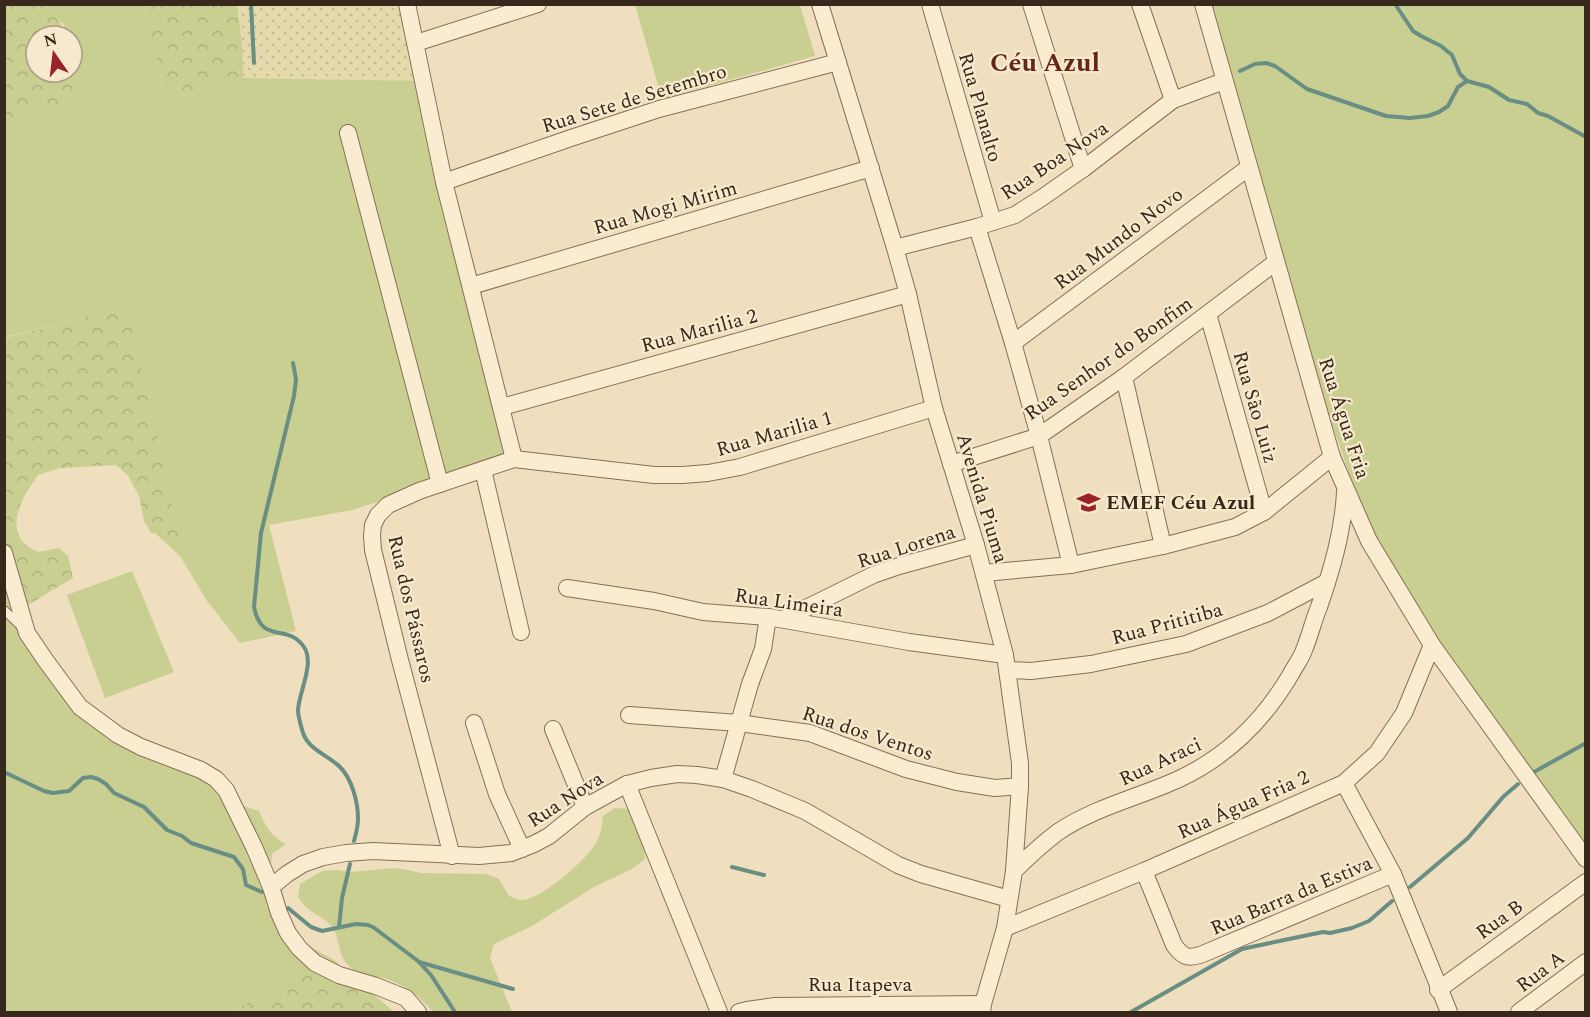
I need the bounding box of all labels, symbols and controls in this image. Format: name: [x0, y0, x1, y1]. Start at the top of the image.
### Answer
north arrow: [24, 24, 84, 84]
text: N: [41, 27, 60, 54]
district label: Céu Azul: [990, 43, 1100, 83]
street label: Rua Planalto: [950, 49, 1010, 166]
street label: Rua Sete de Setembro: [538, 57, 730, 141]
street label: Rua Boa Nova: [995, 113, 1115, 208]
street label: Rua Mogi Mirim: [590, 173, 741, 243]
street label: Rua Mundo Novo: [1048, 180, 1190, 298]
street label: Rua Senhor do Bonfim: [1018, 289, 1199, 428]
street label: Rua Marilia 2: [638, 301, 761, 361]
street label: Rua São Luiz: [1225, 348, 1285, 467]
street label: Rua Água Fria: [1310, 354, 1378, 483]
street label: Rua Marilia 1: [713, 403, 836, 465]
street label: Avenida Piuma: [948, 430, 1016, 567]
place label: EMEF Céu Azul: [1106, 488, 1255, 518]
school or university icon: EMEF Céu Azul: [1075, 489, 1101, 515]
street label: Rua Lorena: [853, 517, 959, 577]
street label: Rua dos Pássaros: [379, 532, 443, 686]
street label: Rua Limeira: [733, 581, 845, 625]
street label: Rua Prititiba: [1108, 595, 1226, 653]
street label: Rua dos Ventos: [798, 699, 937, 769]
street label: Rua Araci: [1114, 730, 1207, 794]
street label: Rua Água Fria 2: [1173, 762, 1314, 847]
street label: Rua Nova: [522, 764, 610, 836]
street label: Rua Barra da Estiva: [1206, 848, 1377, 944]
street label: Rua B: [1470, 892, 1530, 947]
street label: Rua A: [1510, 943, 1571, 1000]
street label: Rua Itapeva: [808, 970, 912, 1000]

